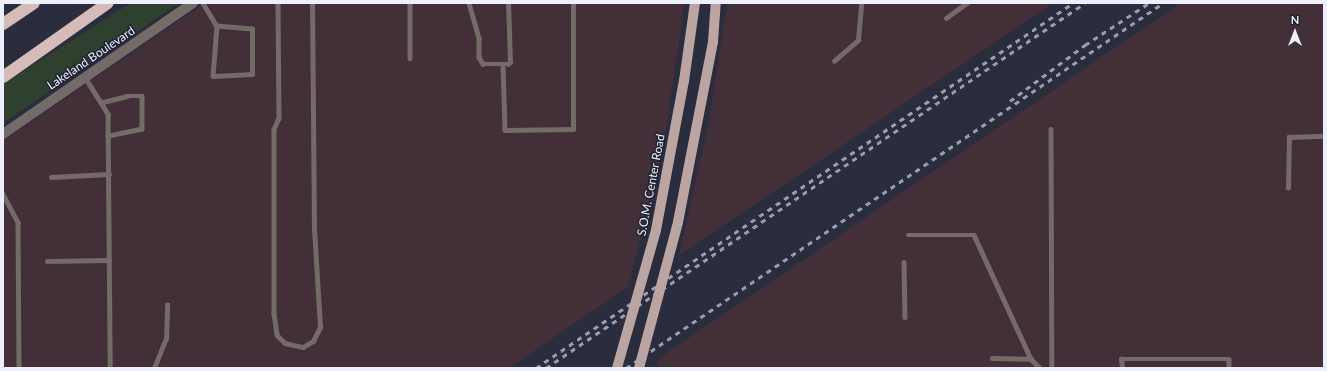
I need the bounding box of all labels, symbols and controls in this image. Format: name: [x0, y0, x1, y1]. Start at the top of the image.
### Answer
north arrow: [1275, 12, 1315, 52]
text: N: [1291, 13, 1299, 26]
street label: Lakeland Boulevard: [44, 23, 138, 93]
street label: S.O.M. Center Road: [634, 133, 668, 237]

